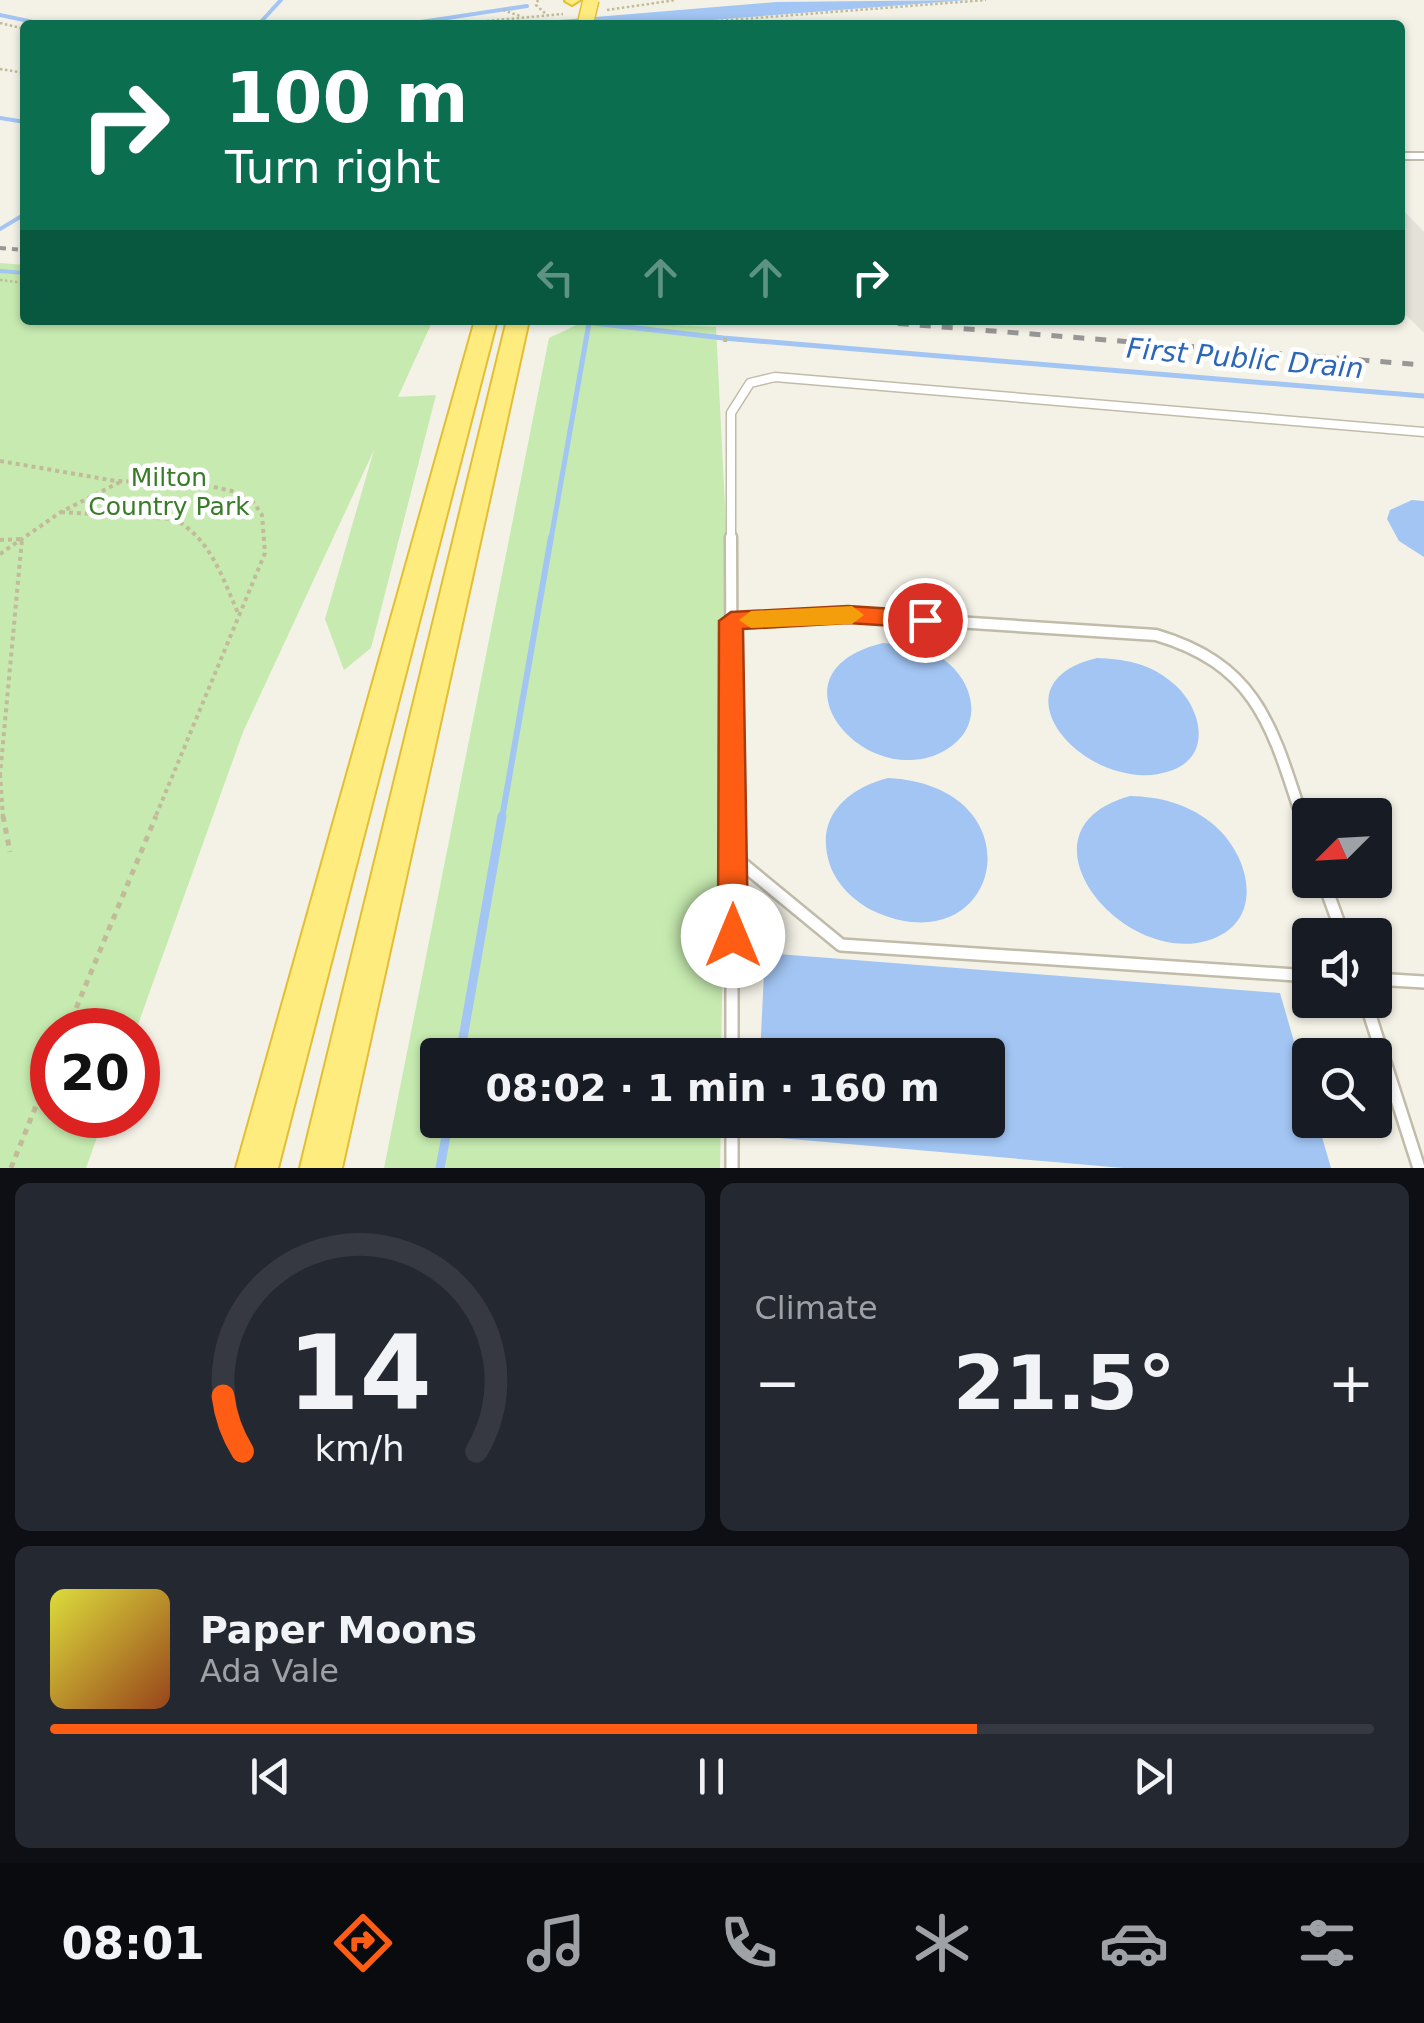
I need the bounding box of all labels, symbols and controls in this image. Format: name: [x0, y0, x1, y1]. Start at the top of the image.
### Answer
text: 100 m: [225, 57, 468, 139]
icon: right: [60, 60, 190, 190]
text: Turn right: [225, 141, 440, 194]
icon: left: [528, 250, 583, 305]
icon: ahead: [633, 250, 688, 305]
icon: ahead: [738, 250, 793, 305]
icon: right: [843, 250, 898, 305]
water label: First Public Drain: [1125, 332, 1365, 385]
park label: Milton Country Park: [88, 463, 250, 521]
pin: [883, 578, 968, 663]
icon: arrive: [898, 593, 953, 648]
north arrow: [1292, 798, 1392, 898]
map controls: [1292, 798, 1392, 1138]
position arrow: [681, 884, 785, 988]
button: sound: [1292, 918, 1392, 1018]
speed limit sign: 20: [30, 1008, 160, 1138]
button: search: [1292, 1038, 1392, 1138]
text: 08:02 · 1 min · 160 m: [485, 1066, 940, 1110]
text: Climate: [755, 1289, 878, 1327]
text: 14: [287, 1312, 432, 1434]
text: 21.5°: [953, 1339, 1176, 1427]
text: −: [755, 1351, 801, 1415]
text: +: [1328, 1351, 1374, 1415]
text: km/h: [315, 1428, 405, 1469]
text: Paper Moons: [200, 1608, 477, 1652]
text: Ada Vale: [200, 1652, 339, 1690]
icon: previous: [243, 1749, 298, 1804]
icon: pause: [684, 1749, 739, 1804]
icon: next: [1126, 1749, 1181, 1804]
icon: directions: [328, 1908, 398, 1978]
icon: music: [521, 1908, 591, 1978]
icon: phone: [714, 1908, 784, 1978]
icon: climate: [907, 1908, 977, 1978]
icon: car: [1099, 1908, 1169, 1978]
icon: filters: [1292, 1908, 1362, 1978]
text: 08:01: [61, 1917, 205, 1970]

